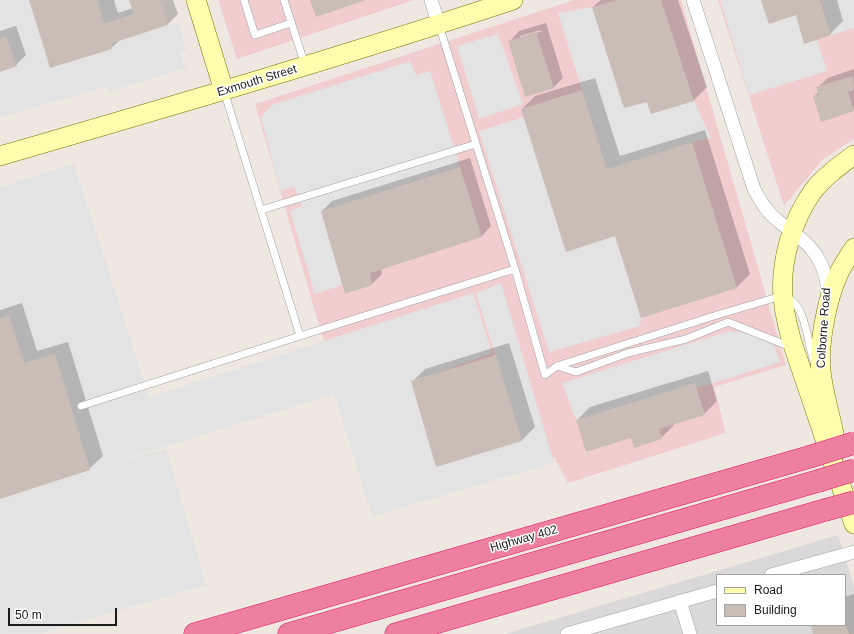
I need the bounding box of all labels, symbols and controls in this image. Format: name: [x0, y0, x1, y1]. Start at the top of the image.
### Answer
street label: Exmouth Street: [215, 62, 299, 100]
street label: Colborne Road: [814, 287, 834, 369]
street label: Highway 402: [489, 523, 559, 555]
legend: [716, 574, 846, 626]
text: Road: [754, 583, 783, 597]
scale bar: [10, 600, 119, 626]
text: Building: [754, 603, 797, 617]
text: 50 m: [15, 608, 42, 622]

